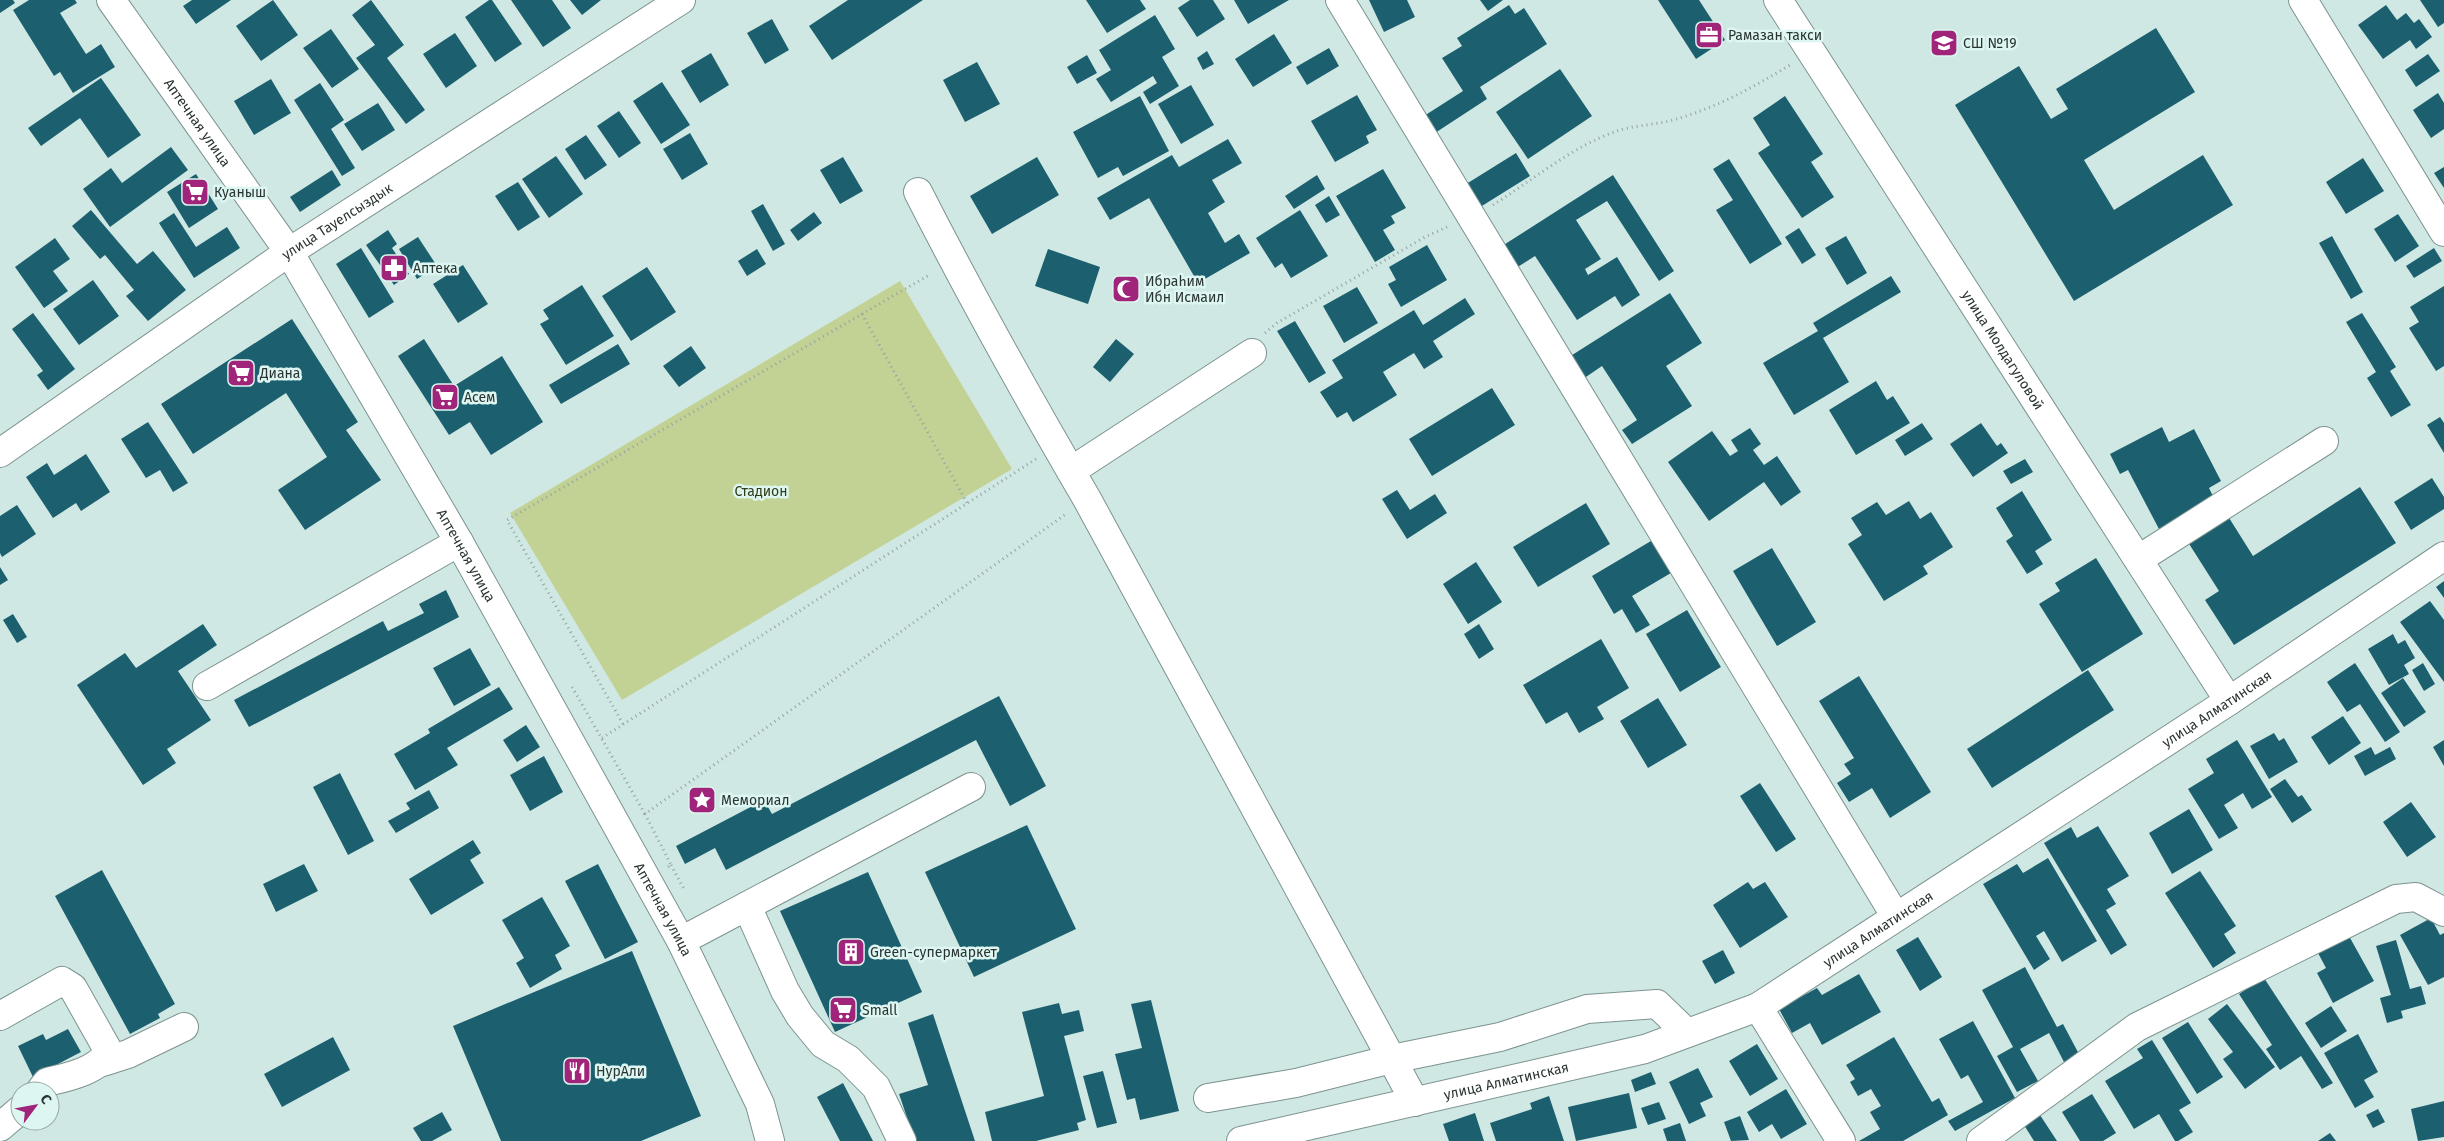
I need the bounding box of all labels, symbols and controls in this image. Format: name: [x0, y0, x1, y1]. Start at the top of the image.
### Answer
office icon: Рамазан такси: [1694, 20, 1724, 50]
place label: Рамазан такси: [1728, 27, 1822, 44]
school or university icon: СШ №19: [1929, 28, 1959, 58]
place label: СШ №19: [1963, 35, 2017, 52]
street label: Аптечная улица: [161, 75, 235, 170]
supermarket icon: Куаныш: [180, 177, 210, 207]
street label: улица Тауелсыздык: [278, 179, 396, 263]
place label: Куаныш: [214, 184, 266, 201]
pharmacy icon: Аптека: [379, 253, 409, 283]
place label: Аптека: [413, 260, 458, 277]
place label: Ибраһим Ибн Исмаил: [1145, 273, 1224, 306]
mosque icon: Ибраһим Ибн Исмаил: [1111, 274, 1141, 304]
street label: улица Молдагуловой: [1958, 287, 2048, 413]
supermarket icon: Диана: [226, 358, 256, 388]
place label: Диана: [259, 365, 301, 382]
supermarket icon: Асем: [430, 382, 460, 412]
place label: Асем: [464, 389, 495, 406]
park label: Стадион: [734, 483, 788, 500]
street label: Аптечная улица: [433, 506, 499, 605]
street label: улица Алматинская: [2159, 666, 2275, 751]
place icon: Мемориал: [687, 785, 717, 815]
place label: Мемориал: [721, 792, 790, 809]
street label: Аптечная улица: [631, 860, 696, 959]
street label: улица Алматинская: [1820, 887, 1936, 971]
building icon: Green-супермаркет: [836, 937, 866, 967]
place label: Green-супермаркет: [870, 944, 997, 961]
supermarket icon: Small: [828, 995, 858, 1025]
place label: Small: [862, 1002, 897, 1019]
restaurant icon: НурАли: [562, 1056, 592, 1086]
street label: улица Алматинская: [1442, 1058, 1570, 1103]
place label: НурАли: [596, 1063, 645, 1080]
north arrow: [10, 1081, 60, 1131]
text: С: [36, 1091, 55, 1107]

